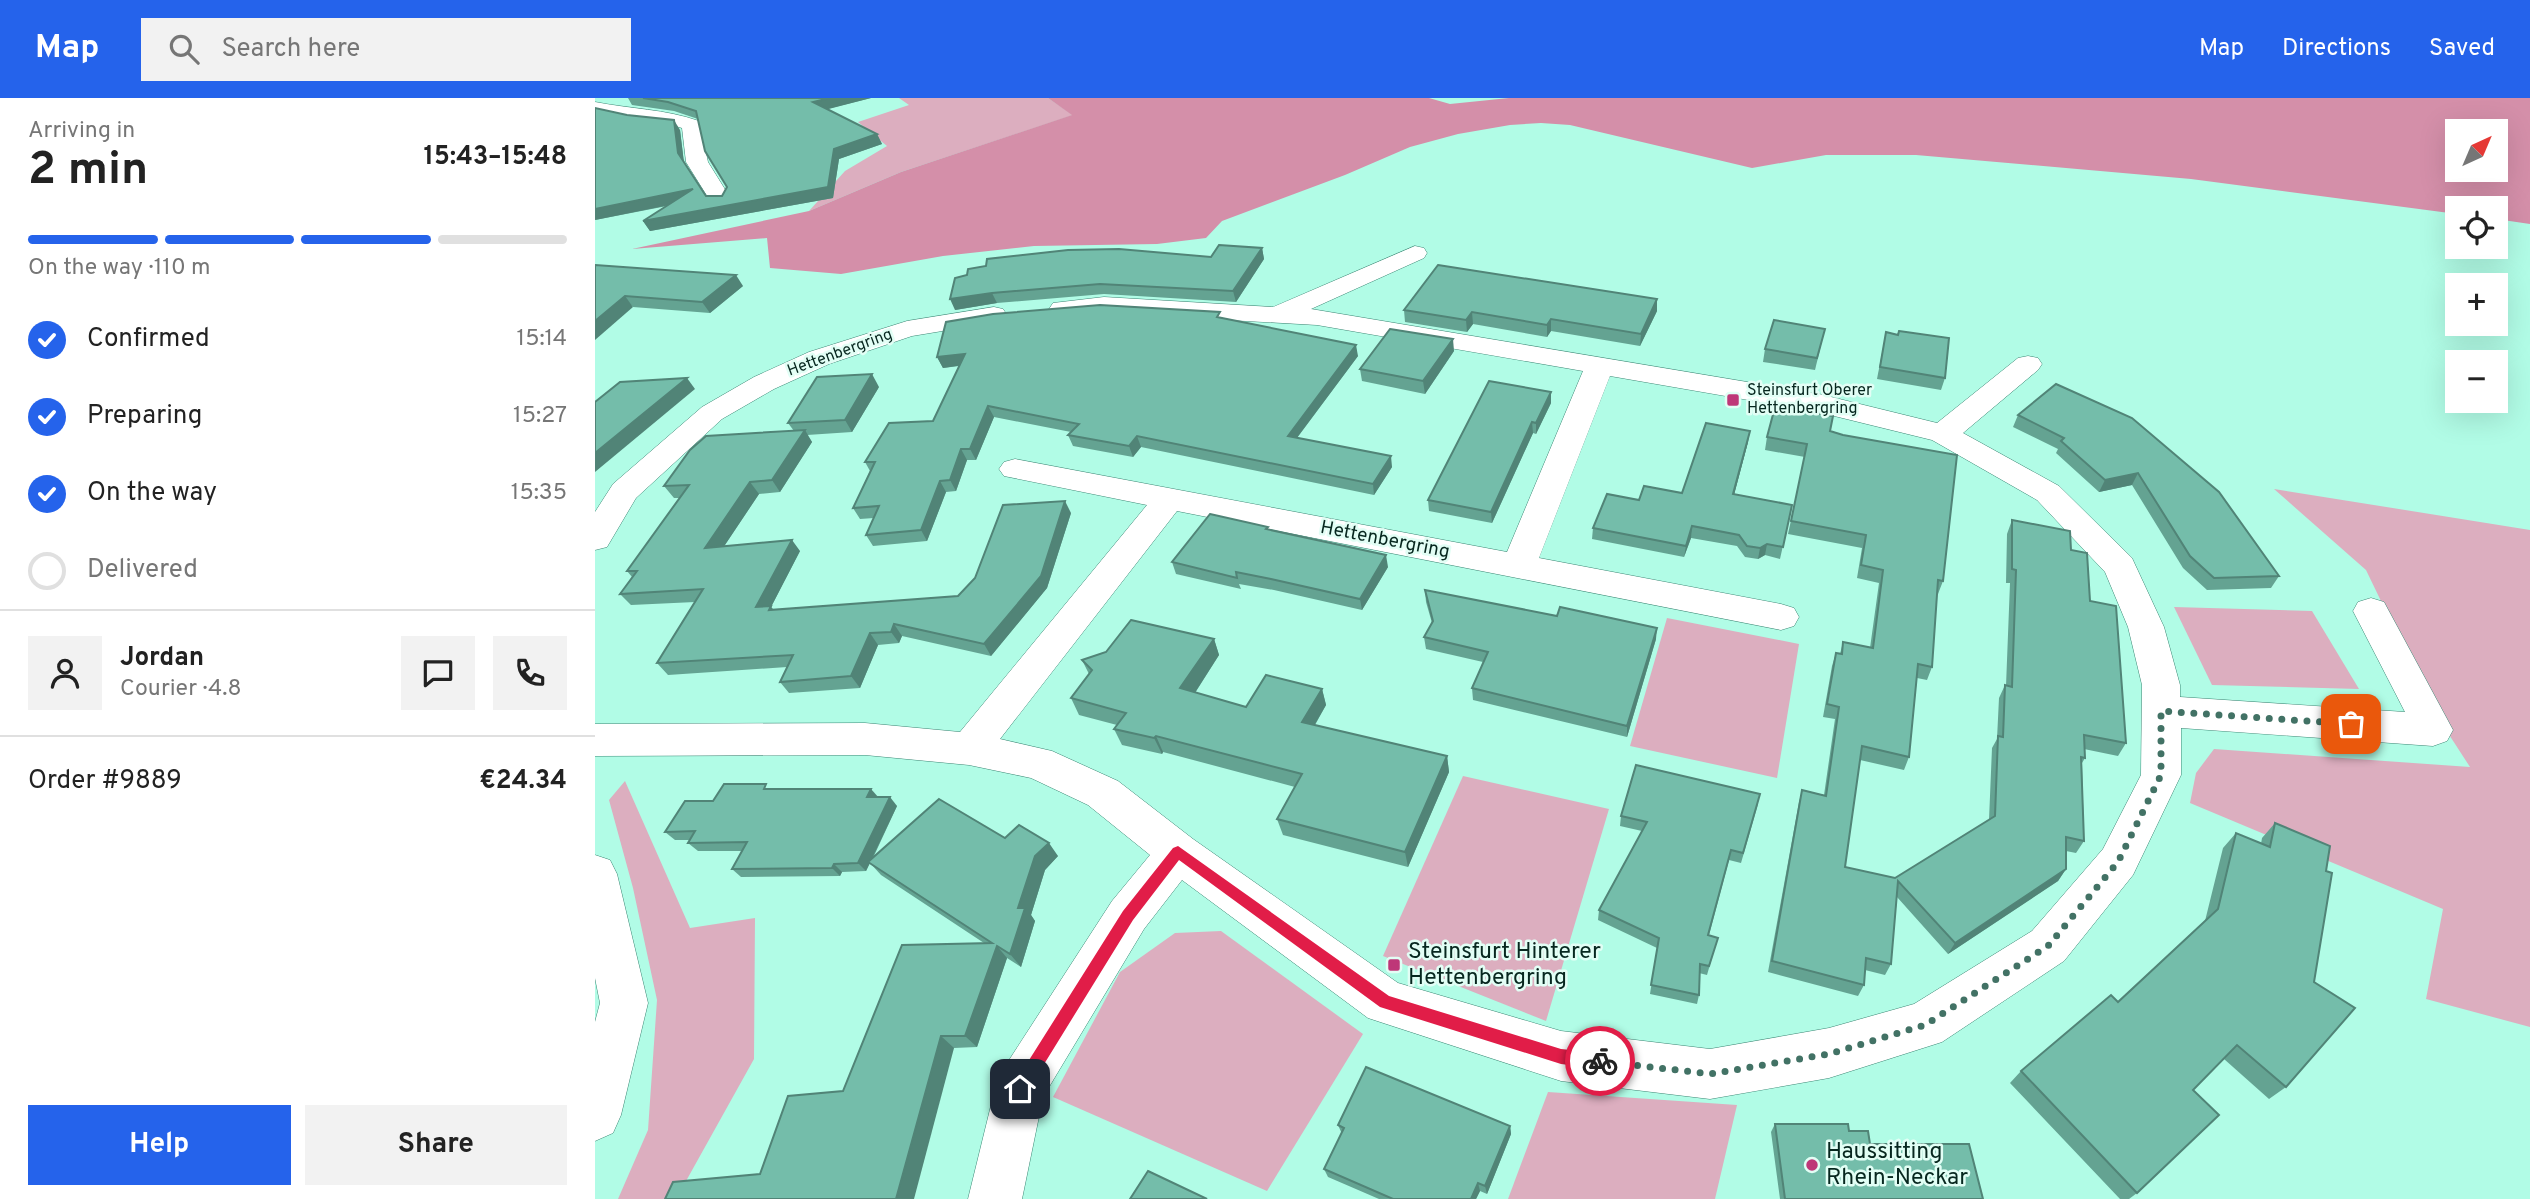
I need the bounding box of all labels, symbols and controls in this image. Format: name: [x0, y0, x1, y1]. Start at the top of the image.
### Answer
search box: [141, 18, 631, 81]
text: Map: [35, 28, 99, 70]
icon: search: [165, 30, 203, 68]
text: Search here: [221, 33, 360, 66]
text: Map: [2199, 34, 2244, 64]
text: Directions: [2282, 34, 2391, 64]
text: Saved: [2429, 34, 2495, 64]
text: Arriving in: [28, 117, 135, 146]
north arrow: [2445, 119, 2508, 182]
map controls: [2445, 119, 2508, 413]
text: 15:43–15:48: [424, 141, 567, 174]
text: 2 min: [28, 142, 148, 201]
button: locate: [2445, 196, 2508, 259]
text: On the way · 110 m: [28, 254, 211, 283]
button: +: [2445, 273, 2508, 336]
icon: check: [28, 321, 66, 359]
text: Confirmed: [87, 323, 210, 356]
text: 15:14: [517, 325, 567, 354]
street label: Hettenbergring: [785, 325, 895, 381]
button: −: [2445, 350, 2508, 413]
place label: Steinsfurt Oberer Hettenbergring: [1747, 381, 1872, 419]
marker: Steinsfurt Oberer Hettenbergring: [1725, 392, 1741, 408]
icon: check: [28, 398, 66, 436]
text: Preparing: [87, 400, 202, 433]
text: 15:27: [513, 402, 567, 431]
icon: check: [28, 475, 66, 513]
text: On the way: [87, 477, 217, 510]
text: 15:35: [511, 479, 567, 508]
street label: Hettenbergring: [1318, 516, 1452, 564]
text: Delivered: [87, 554, 198, 587]
button: person: [28, 636, 102, 710]
button: chat: [401, 636, 475, 710]
button: phone: [493, 636, 567, 710]
text: Jordan: [120, 642, 204, 675]
text: Courier · 4.8: [120, 675, 241, 704]
pin: [2321, 694, 2381, 754]
icon: bag: [2332, 705, 2370, 743]
text: Order #9889: [28, 765, 182, 798]
text: €24.34: [479, 765, 567, 798]
place label: Steinsfurt Hinterer Hettenbergring: [1408, 938, 1601, 993]
marker: Steinsfurt Hinterer Hettenbergring: [1386, 957, 1402, 973]
courier: [1565, 1026, 1635, 1096]
icon: bike: [1581, 1042, 1619, 1080]
pin: [990, 1059, 1050, 1119]
icon: home: [1001, 1070, 1039, 1108]
button: Help: [28, 1105, 291, 1185]
button: Share: [305, 1105, 567, 1185]
place label: Haussitting Rhein-Neckar: [1826, 1138, 1968, 1193]
marker: Haussitting Rhein-Neckar: [1804, 1157, 1820, 1173]

